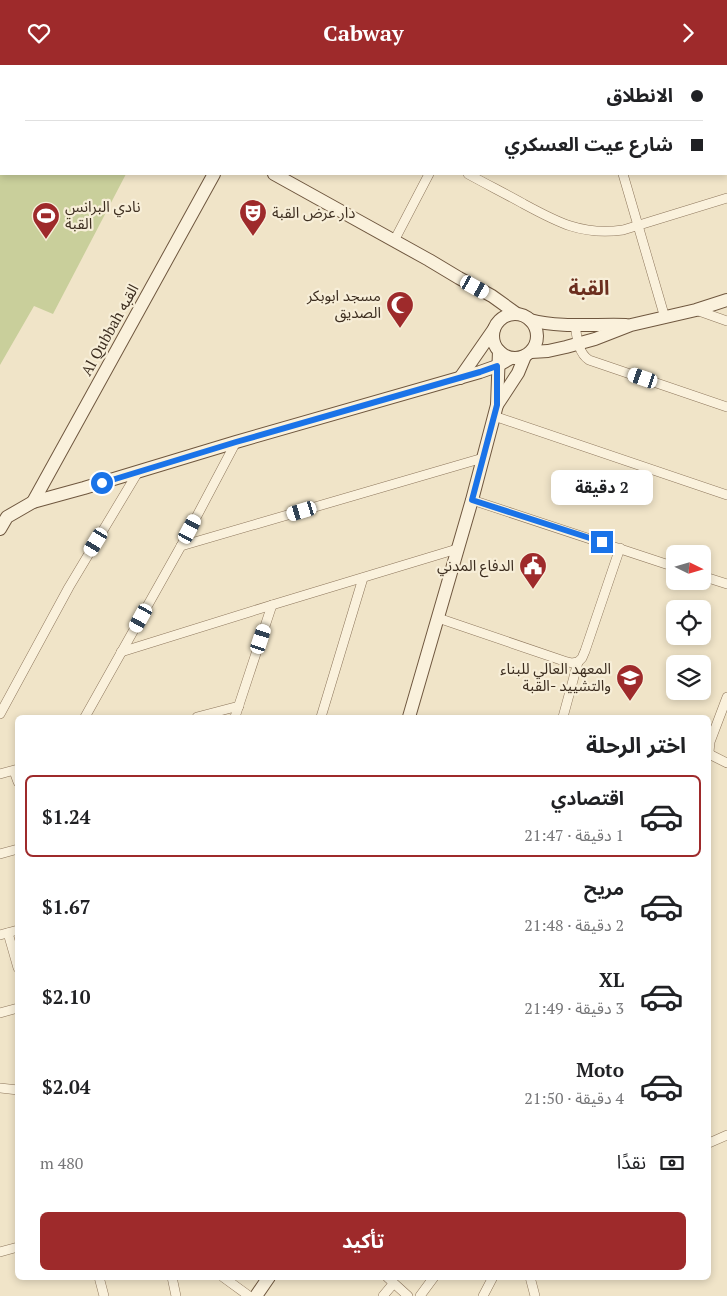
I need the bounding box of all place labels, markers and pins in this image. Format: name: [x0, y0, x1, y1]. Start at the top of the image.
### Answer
place label: نادي البرانس القبة: [65, 196, 140, 233]
theatre icon: دار عرض القبة: [238, 198, 268, 237]
sports icon: نادي البرانس القبة: [31, 201, 61, 240]
place label: دار عرض القبة: [272, 202, 355, 222]
place label: مسجد ابوبكر الصديق: [306, 285, 381, 323]
mosque icon: مسجد ابوبكر الصديق: [385, 290, 415, 329]
public building icon: الدفاع المدني: [518, 551, 548, 590]
place label: الدفاع المدني: [437, 555, 514, 578]
place label: المعهد العالي للبناء والتشييد -القبة: [500, 658, 611, 695]
school or university icon: المعهد العالي للبناء والتشييد -القبة: [615, 663, 645, 702]

